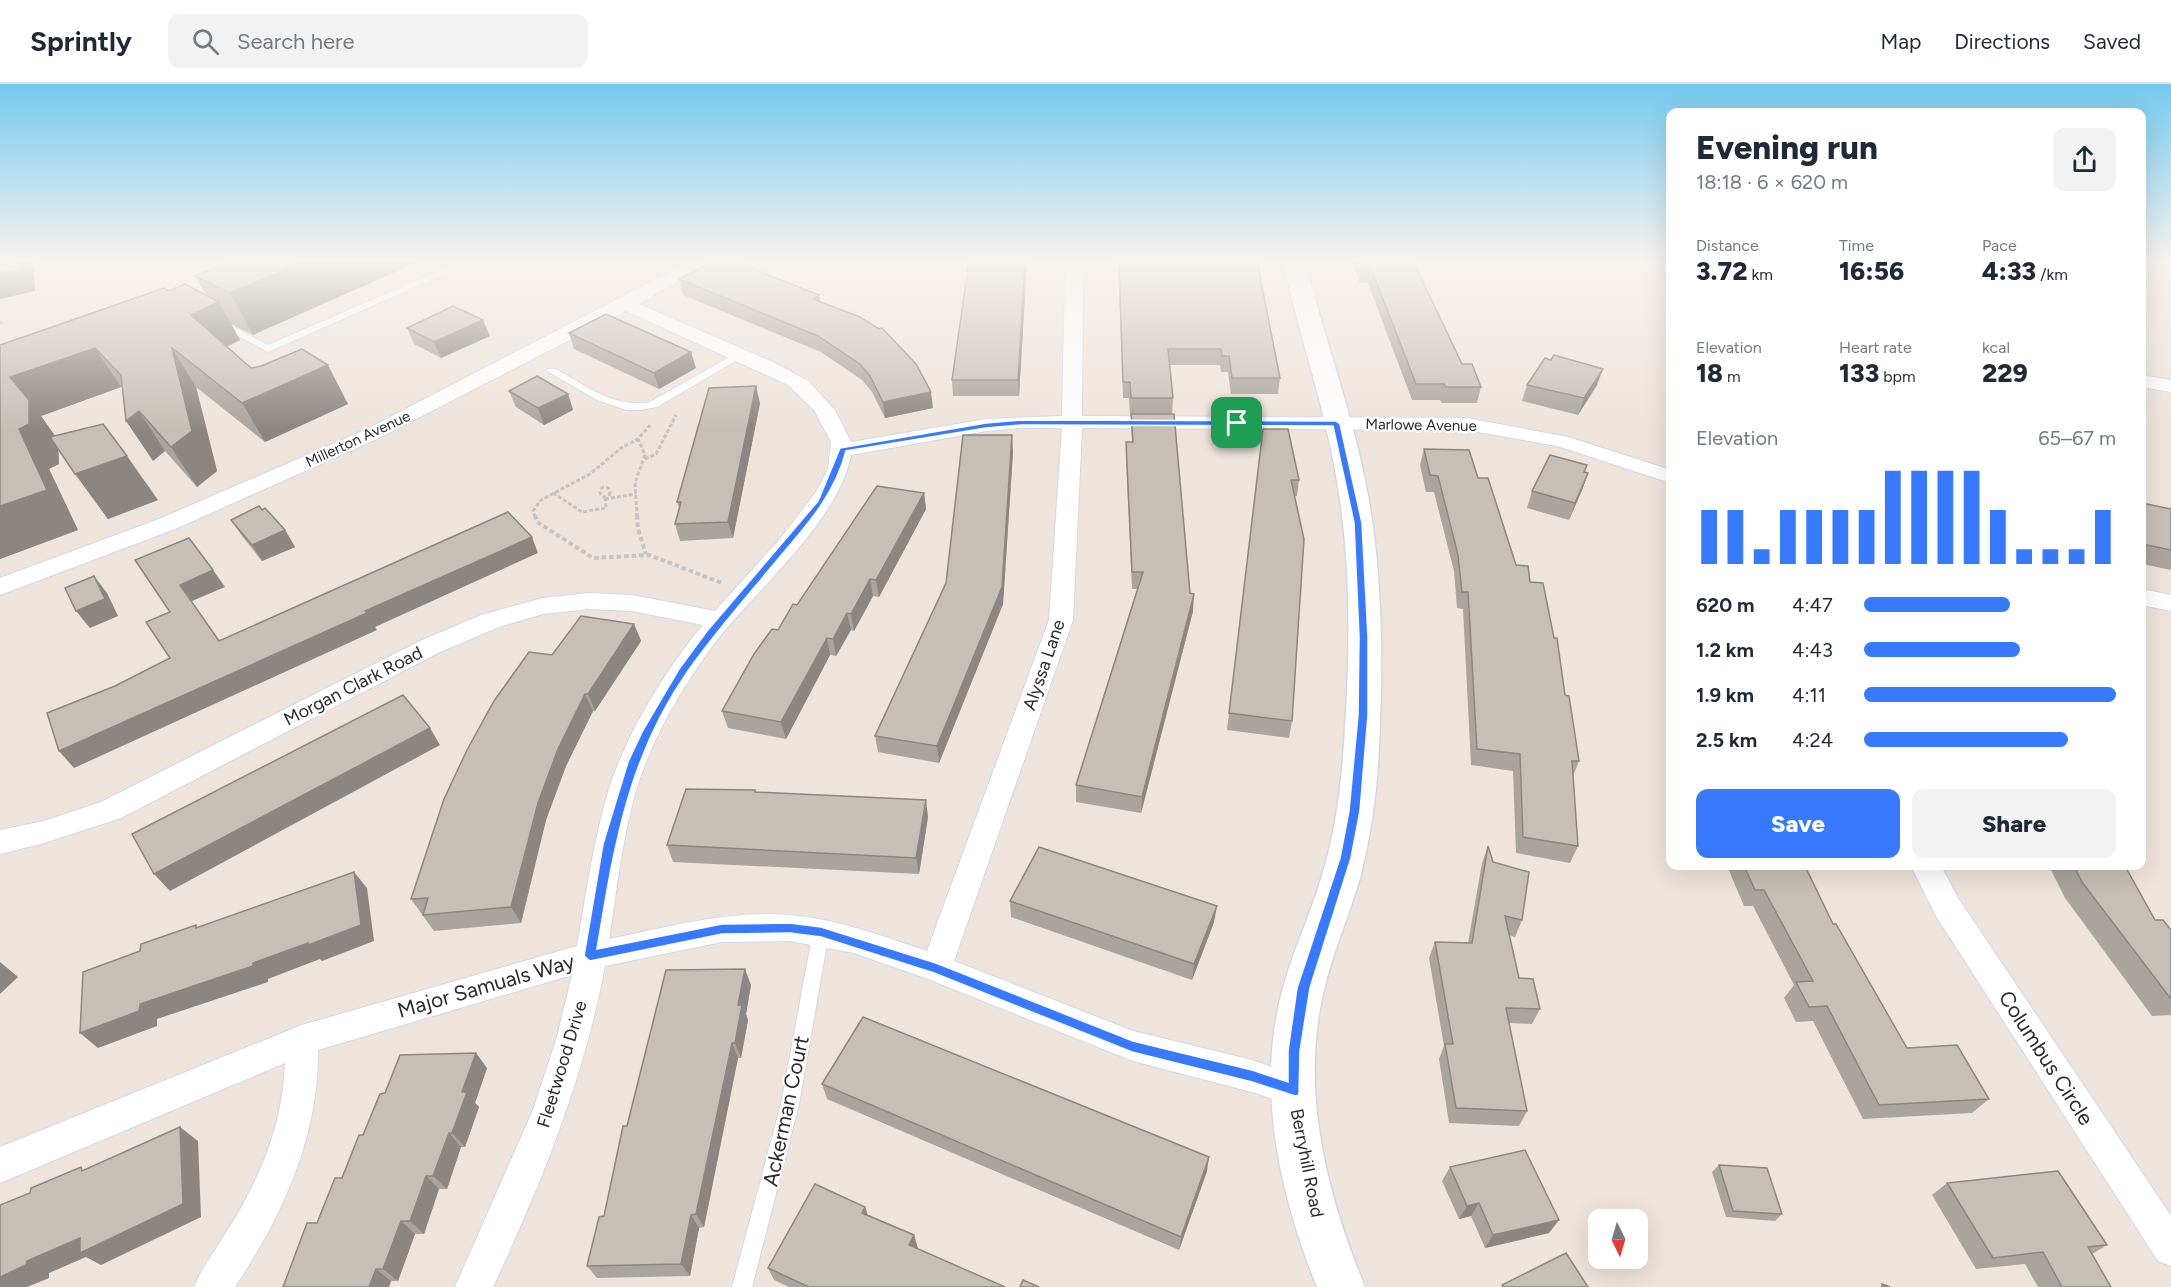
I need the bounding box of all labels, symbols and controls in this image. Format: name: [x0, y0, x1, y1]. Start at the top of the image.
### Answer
search box: [168, 14, 588, 68]
text: Sprintly: [30, 24, 132, 58]
icon: search: [189, 25, 222, 58]
text: Search here: [237, 28, 354, 55]
text: Map: [1880, 29, 1921, 54]
text: Directions: [1954, 29, 2050, 54]
text: Saved: [2083, 29, 2141, 54]
text: Evening run: [1696, 128, 1878, 167]
button: share: [2053, 128, 2116, 191]
text: 18:18 · 6 × 620 m: [1696, 170, 1848, 194]
text: Distance: [1696, 236, 1759, 255]
text: Time: [1839, 236, 1874, 255]
text: Pace: [1982, 236, 2017, 255]
text: 3.72: [1696, 255, 1747, 287]
text: 16:56: [1839, 255, 1904, 287]
text: 4:33: [1982, 255, 2036, 287]
text: km: [1747, 265, 1773, 284]
text: /km: [2036, 265, 2068, 284]
text: Elevation: [1696, 338, 1762, 357]
text: Heart rate: [1839, 338, 1912, 357]
text: kcal: [1982, 338, 2010, 357]
text: 18: [1696, 357, 1723, 389]
text: 133: [1839, 357, 1879, 389]
text: 229: [1982, 357, 2028, 389]
text: m: [1723, 367, 1741, 386]
text: bpm: [1879, 367, 1916, 386]
pin: [1211, 397, 1262, 448]
icon: arrive: [1220, 406, 1253, 439]
street label: Millerton Avenue: [303, 407, 413, 471]
street label: Marlowe Avenue: [1365, 415, 1477, 435]
text: Elevation: [1696, 426, 1778, 450]
text: 65–67 m: [2038, 426, 2116, 450]
text: 620 m: [1696, 593, 1754, 617]
text: 4:47: [1792, 593, 1833, 617]
street label: Alyssa Lane: [1018, 617, 1070, 713]
text: 1.2 km: [1696, 638, 1754, 662]
text: 4:43: [1792, 638, 1833, 662]
street label: Morgan Clark Road: [280, 642, 426, 730]
text: 1.9 km: [1696, 683, 1754, 707]
text: 4:11: [1792, 683, 1826, 707]
text: 2.5 km: [1696, 728, 1757, 752]
text: 4:24: [1792, 728, 1833, 752]
button: Save: [1696, 789, 1900, 858]
button: Share: [1912, 789, 2116, 858]
street label: Major Samuals Way: [394, 948, 577, 1023]
street label: Columbus Circle: [1994, 986, 2099, 1130]
street label: Fleetwood Drive: [532, 998, 592, 1130]
street label: Ackerman Court: [757, 1033, 814, 1189]
street label: Berryhill Road: [1286, 1107, 1328, 1219]
north arrow: [1588, 1209, 1648, 1269]
map controls: [1588, 1209, 1648, 1269]

